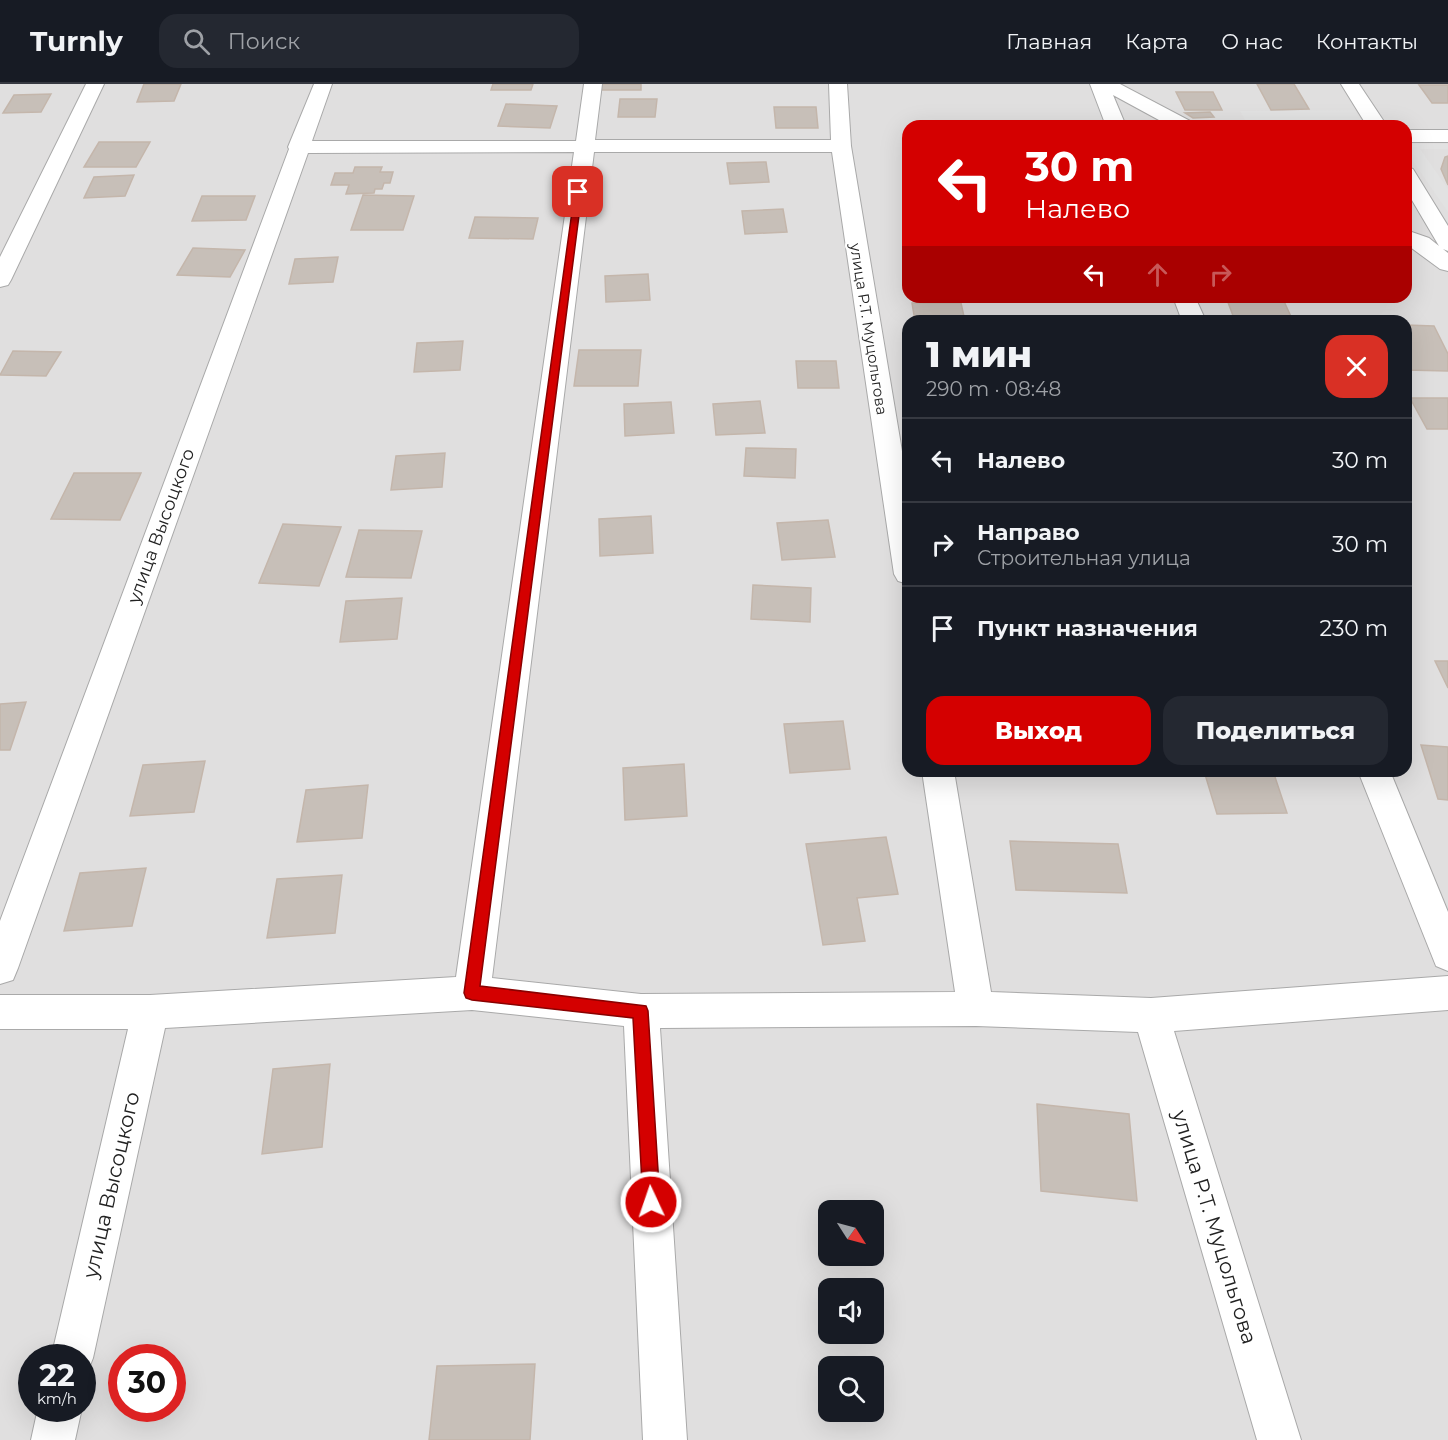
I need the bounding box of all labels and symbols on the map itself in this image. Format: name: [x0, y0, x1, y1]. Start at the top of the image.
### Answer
pin: [552, 166, 603, 217]
street label: улица Р.Т. Муцольгова: [846, 241, 892, 416]
street label: улица Высоцкого: [122, 445, 199, 607]
street label: улица Высоцкого: [77, 1089, 145, 1282]
street label: улица Р.Т. Муцольгова: [1167, 1106, 1263, 1347]
position arrow: [619, 1170, 683, 1234]
north arrow: [818, 1200, 884, 1266]
speed limit sign: 30: [108, 1344, 186, 1422]

